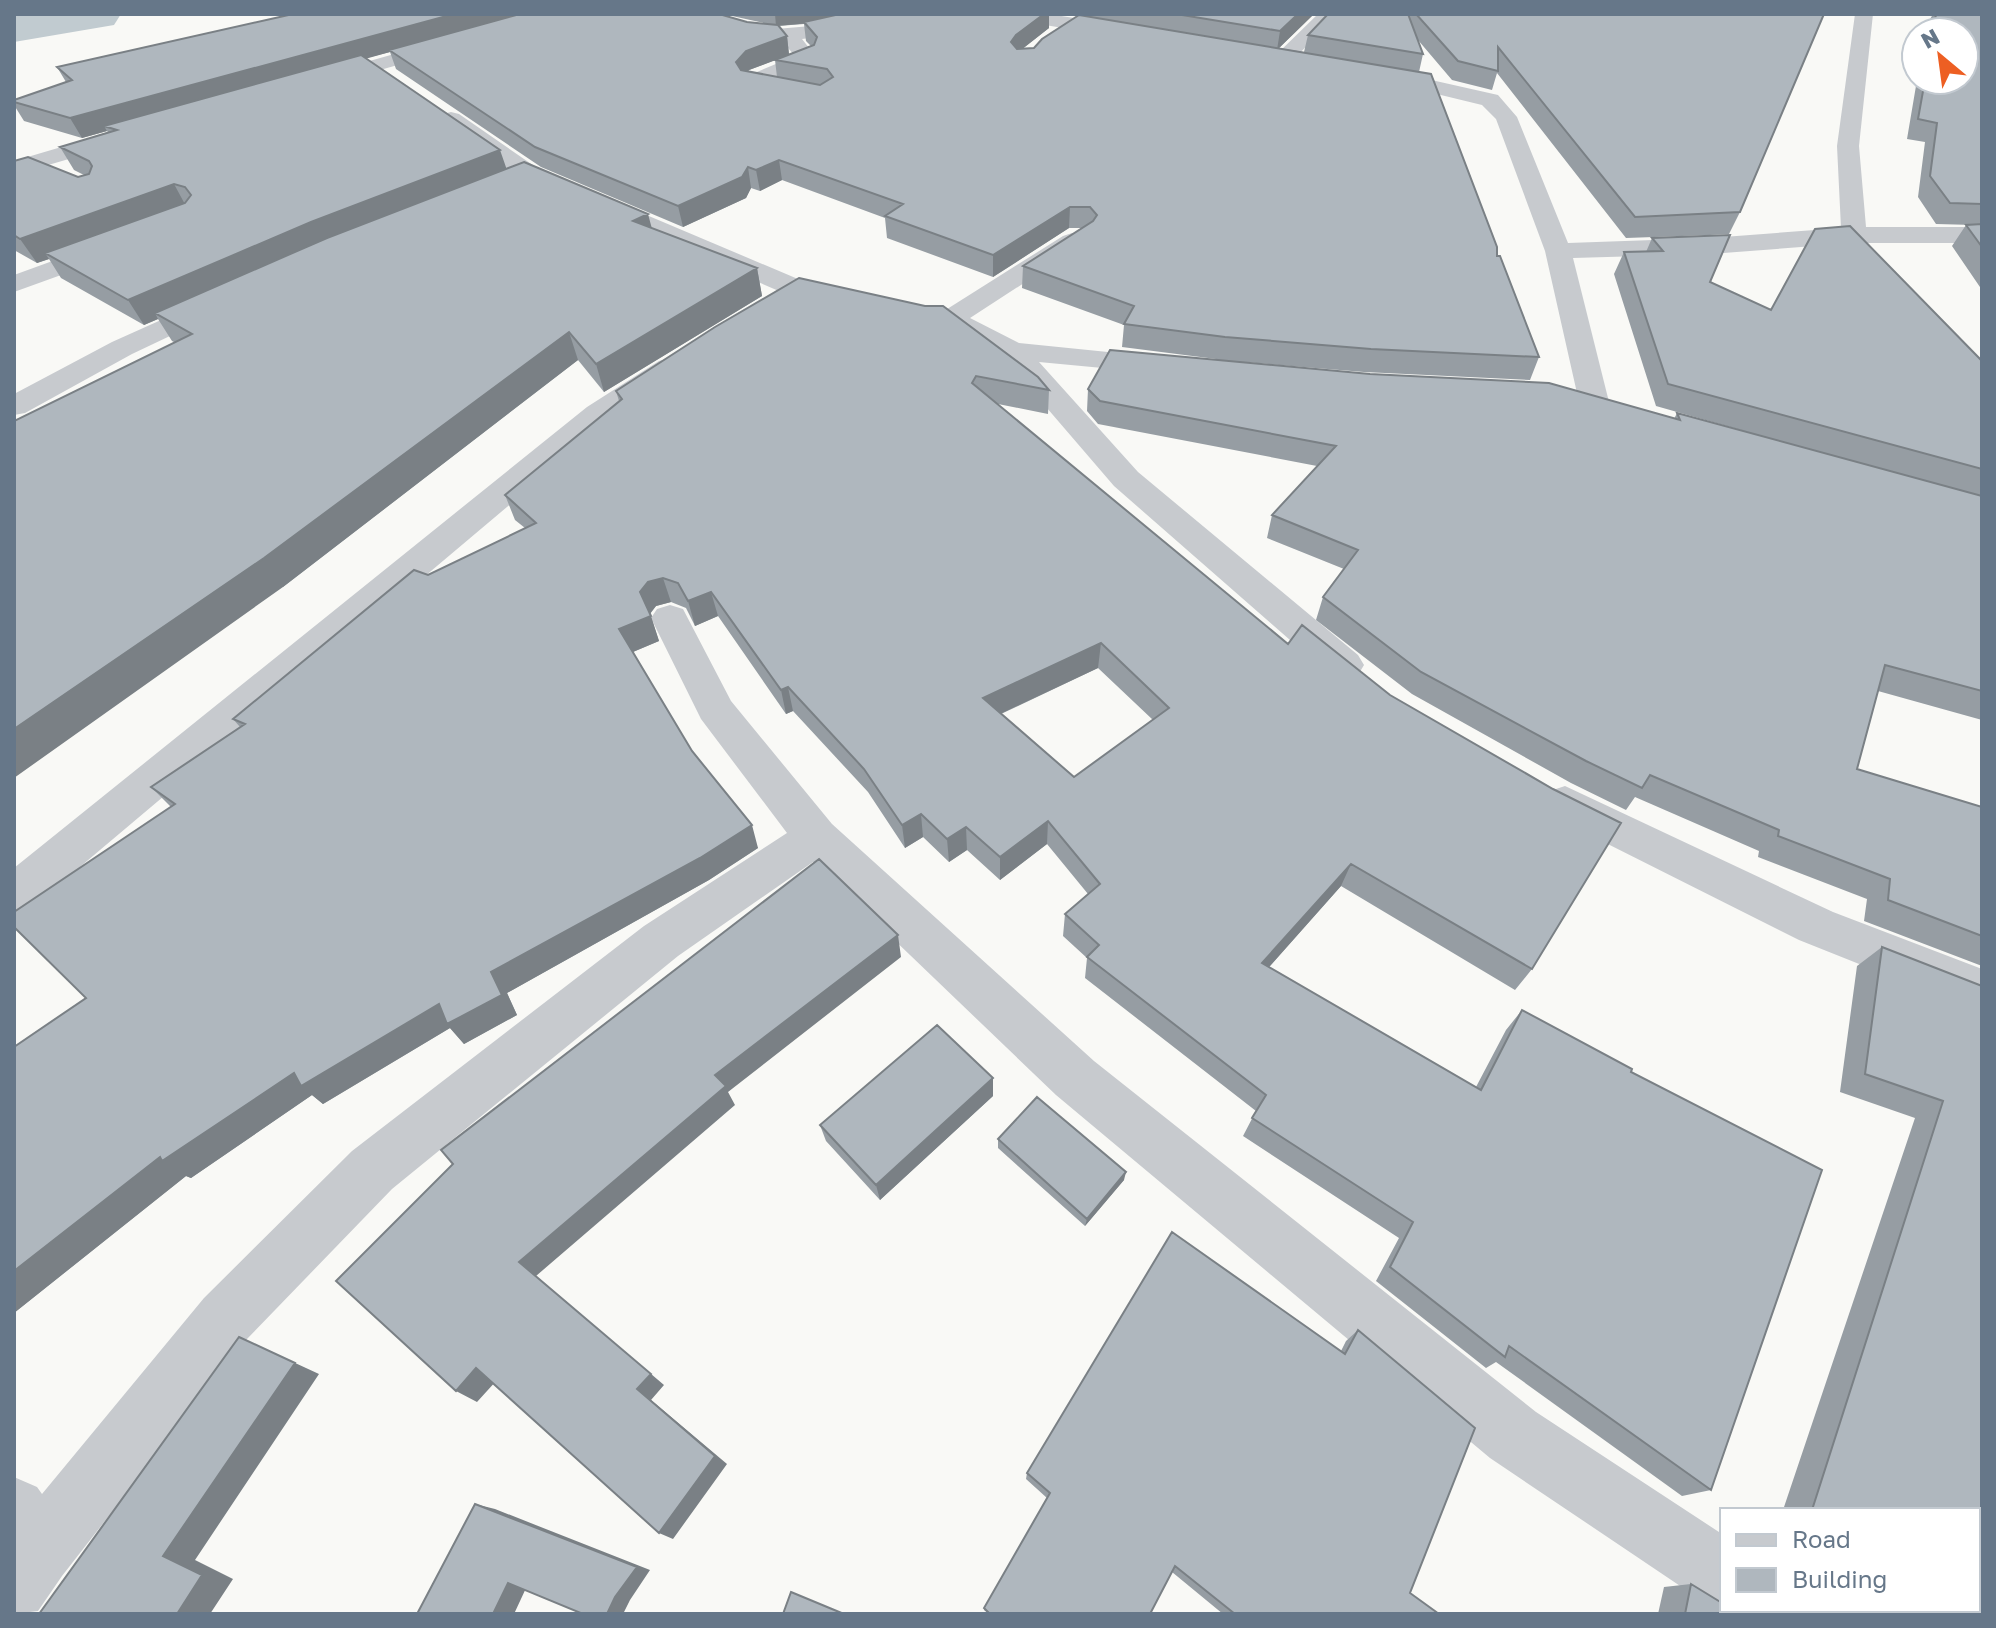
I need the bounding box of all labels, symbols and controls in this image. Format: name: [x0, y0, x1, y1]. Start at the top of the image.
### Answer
north arrow: [1900, 16, 1980, 96]
text: N: [1916, 22, 1944, 54]
legend: [1720, 1508, 1980, 1612]
text: Road: [1792, 1524, 1851, 1553]
text: Building: [1792, 1564, 1887, 1593]

